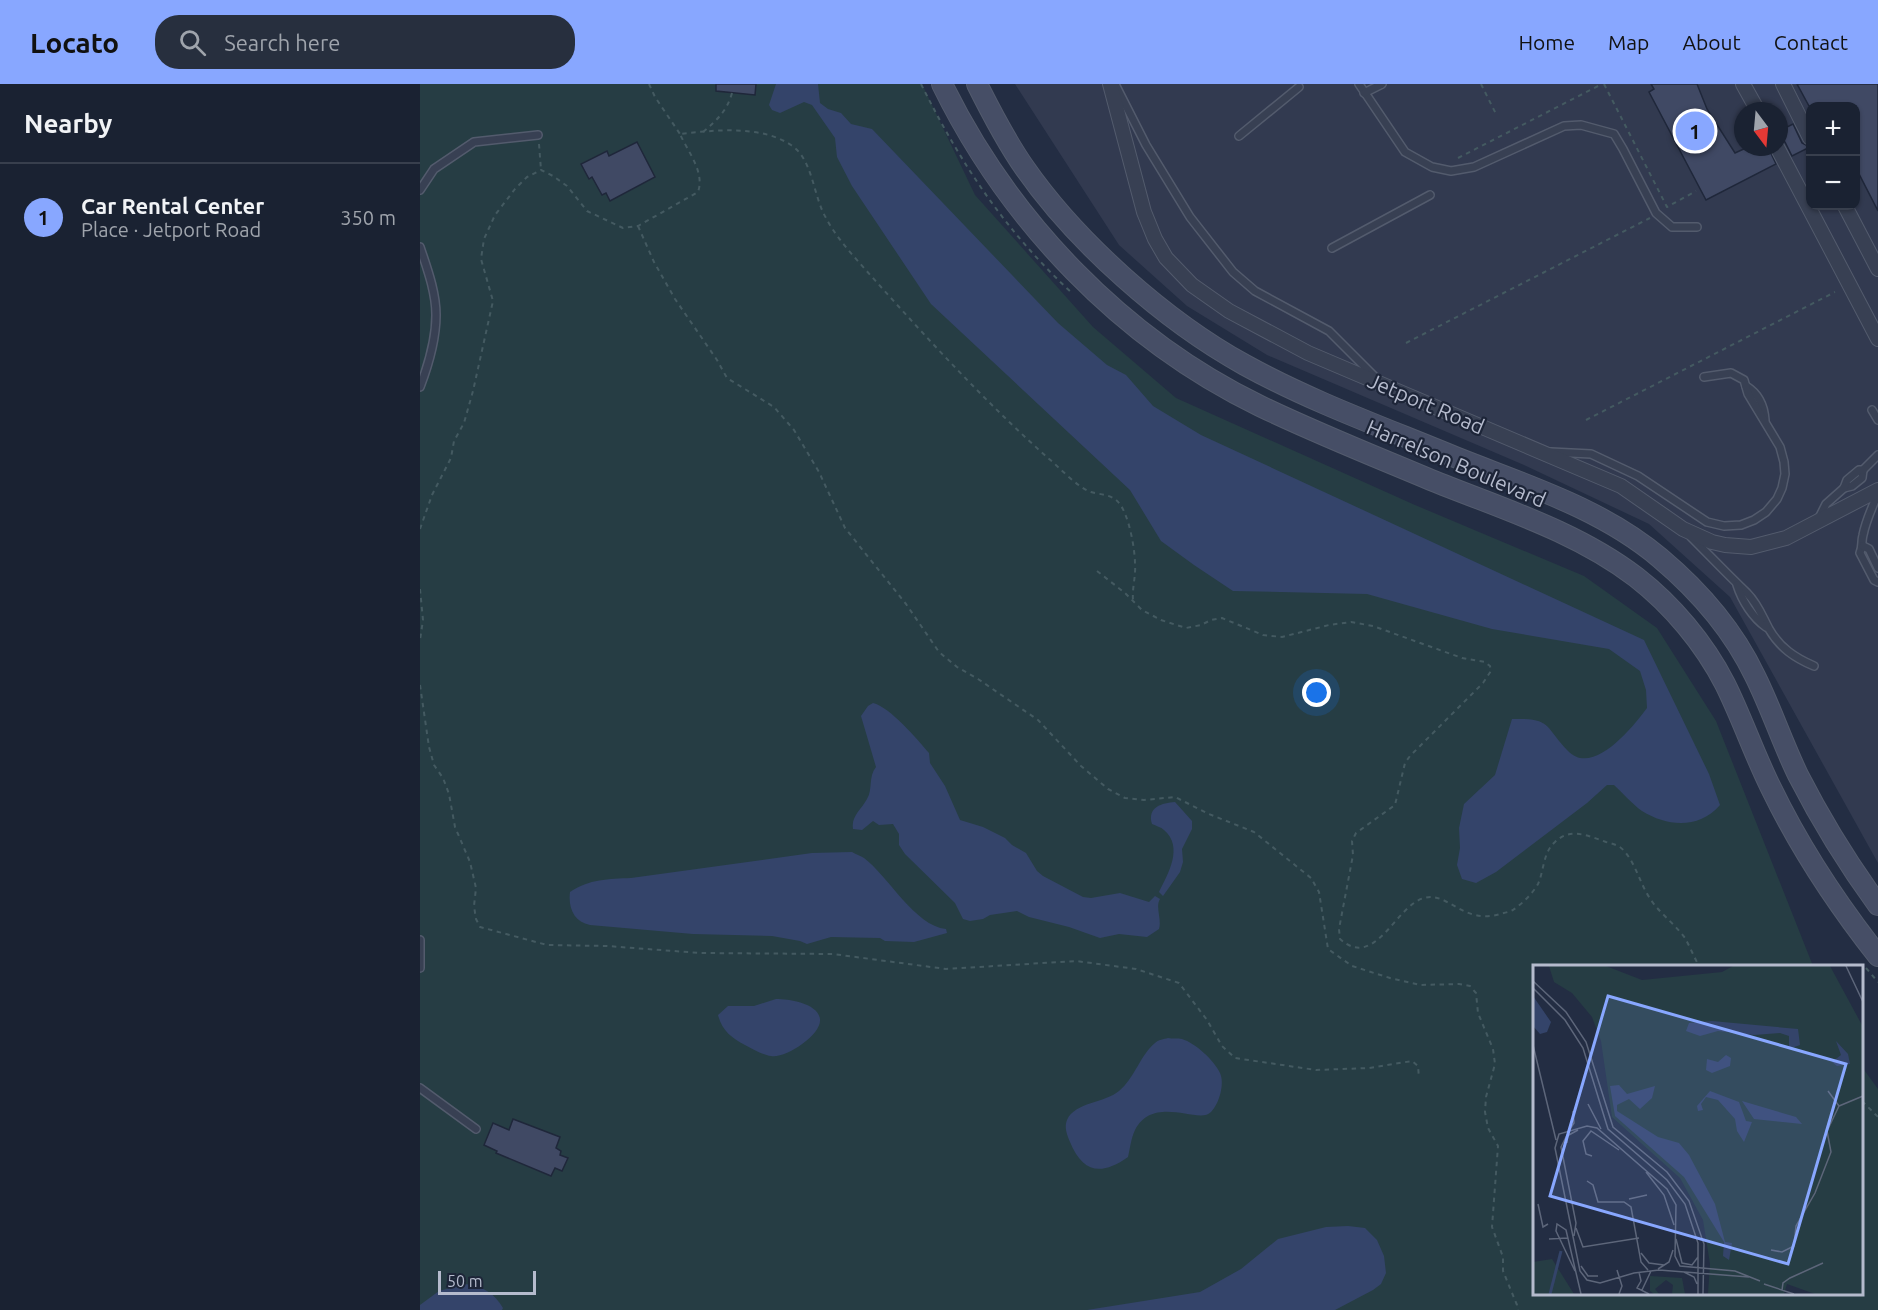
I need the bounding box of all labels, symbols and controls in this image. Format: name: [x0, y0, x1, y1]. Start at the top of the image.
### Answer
search box: [155, 15, 575, 69]
icon: search: [176, 26, 209, 59]
text: Locato: [30, 27, 119, 58]
text: Search here: [224, 30, 340, 55]
text: Home: [1518, 30, 1575, 54]
text: Map: [1608, 30, 1649, 54]
text: About: [1682, 30, 1741, 54]
text: Contact: [1774, 30, 1848, 54]
north arrow: [1734, 102, 1788, 156]
map controls: [1806, 102, 1860, 210]
button: +: [1806, 102, 1860, 156]
pin: 1: [1676, 108, 1714, 154]
text: Nearby: [24, 109, 112, 138]
button: −: [1806, 156, 1860, 210]
text: Car Rental Center: [81, 193, 264, 218]
text: 1: [38, 206, 49, 229]
text: 350 m: [340, 206, 396, 229]
text: Place · Jetport Road: [81, 218, 261, 241]
street label: Jetport Road: [1365, 368, 1488, 438]
street label: Harrelson Boulevard: [1363, 414, 1550, 512]
your location: [1302, 678, 1331, 707]
inset map: [1533, 965, 1863, 1295]
scale bar: [438, 1268, 536, 1296]
text: 50 m: [447, 1272, 483, 1290]

